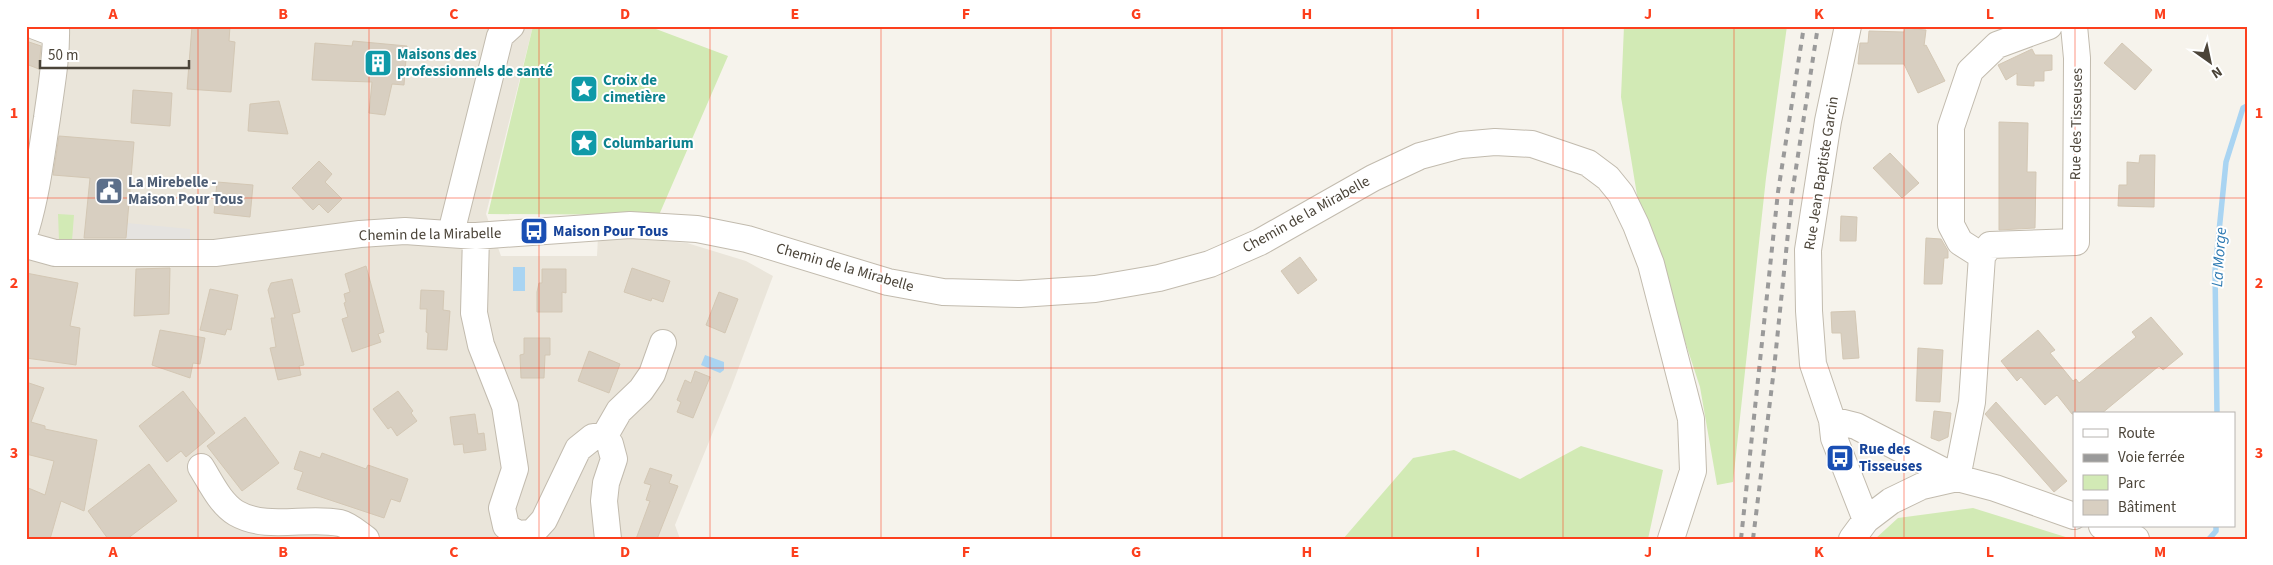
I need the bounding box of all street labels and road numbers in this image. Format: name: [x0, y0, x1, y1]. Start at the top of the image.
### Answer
street label: Rue des Tisseuses: [2065, 68, 2088, 180]
street label: Rue Jean Baptiste Garcin: [1799, 95, 1844, 251]
street label: Chemin de la Mirabelle: [1239, 171, 1374, 258]
street label: Chemin de la Mirabelle: [359, 223, 501, 246]
street label: Chemin de la Mirabelle: [773, 238, 916, 297]

